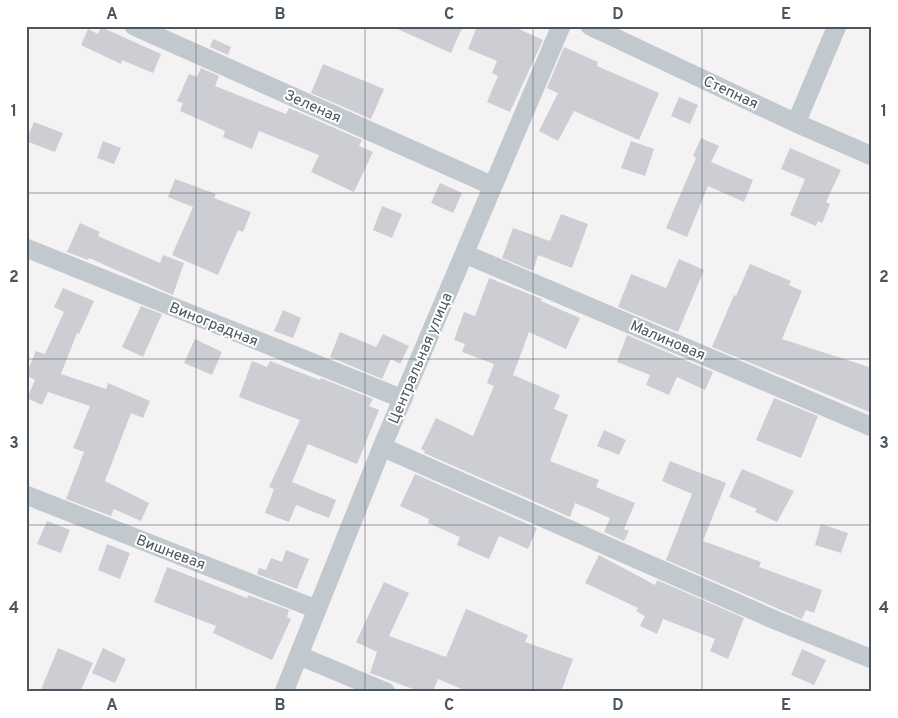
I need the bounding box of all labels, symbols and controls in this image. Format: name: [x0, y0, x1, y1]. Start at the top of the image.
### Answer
text: A: [106, 5, 118, 25]
text: B: [274, 5, 286, 25]
text: C: [444, 5, 454, 25]
text: D: [612, 5, 624, 25]
text: E: [781, 5, 791, 25]
street label: Степная: [700, 72, 761, 114]
street label: Зеленая: [281, 86, 344, 128]
text: 1: [11, 102, 17, 122]
text: 1: [881, 102, 887, 122]
text: 2: [9, 268, 19, 288]
text: 2: [879, 268, 889, 288]
street label: Центральная улица: [385, 290, 458, 427]
street label: Виноградная: [166, 299, 261, 352]
street label: Малиновая: [627, 317, 708, 366]
text: 3: [9, 434, 19, 454]
text: 3: [879, 434, 889, 454]
street label: Вишневая: [133, 531, 208, 575]
text: 4: [9, 599, 19, 619]
text: 4: [879, 599, 889, 619]
text: A: [106, 696, 118, 716]
text: B: [274, 696, 286, 716]
text: C: [444, 696, 454, 716]
text: D: [612, 696, 624, 716]
text: E: [781, 696, 791, 716]

